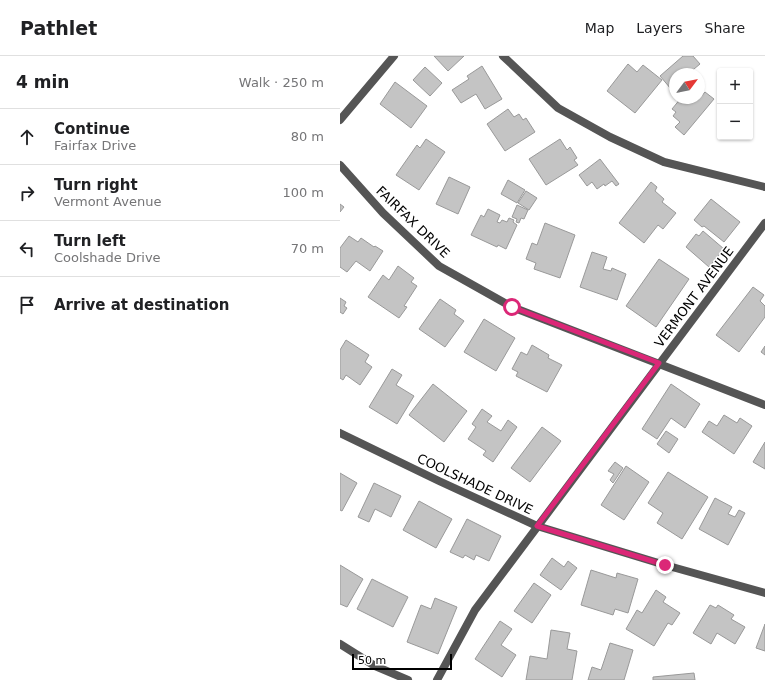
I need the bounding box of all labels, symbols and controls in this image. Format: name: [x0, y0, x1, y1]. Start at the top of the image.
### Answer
text: Pathlet: [20, 17, 97, 39]
text: Map: [585, 20, 614, 36]
text: Layers: [636, 20, 683, 36]
text: Share: [705, 20, 745, 36]
north arrow: [669, 68, 705, 104]
map controls: [717, 68, 753, 140]
button: +: [717, 68, 753, 104]
text: 4 min: [16, 72, 69, 92]
text: Walk · 250 m: [239, 75, 324, 90]
button: −: [717, 104, 753, 140]
text: Continue: [54, 120, 130, 138]
icon: ahead: [16, 126, 38, 148]
text: 80 m: [291, 129, 324, 144]
text: Fairfax Drive: [54, 138, 136, 153]
text: Turn right: [54, 176, 138, 194]
icon: right: [16, 182, 38, 204]
street label: FAIRFAX DRIVE: [373, 183, 453, 261]
text: 100 m: [282, 185, 324, 200]
text: Vermont Avenue: [54, 194, 161, 209]
text: Turn left: [54, 232, 126, 250]
icon: left: [16, 238, 38, 260]
text: 70 m: [291, 241, 324, 256]
street label: VERMONT AVENUE: [651, 244, 737, 350]
text: Coolshade Drive: [54, 250, 161, 265]
icon: arrive: [16, 294, 38, 316]
text: Arrive at destination: [54, 296, 229, 314]
route start: [503, 298, 521, 316]
street label: COOLSHADE DRIVE: [415, 451, 535, 517]
route end: [656, 556, 674, 574]
scale bar: [352, 652, 452, 671]
text: 50 m: [358, 654, 386, 667]

